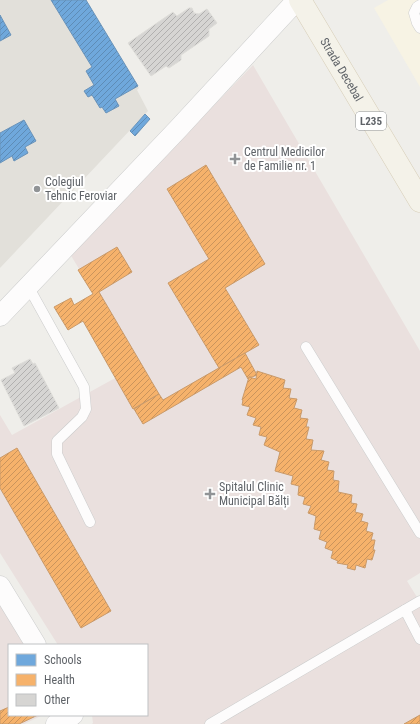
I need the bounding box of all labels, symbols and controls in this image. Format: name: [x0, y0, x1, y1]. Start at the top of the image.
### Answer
street label: Strada Decebal: [317, 35, 366, 104]
road number: L235: [356, 112, 386, 130]
place label: Centrul Medicilor de Familie nr. 1: [244, 145, 325, 173]
marker: Centrul Medicilor de Familie nr. 1: [229, 153, 241, 165]
place label: Colegiul Tehnic Feroviar: [45, 175, 117, 203]
marker: Colegiul Tehnic Feroviar: [32, 184, 42, 194]
place label: Spitalul Clinic Municipal Bălți: [219, 480, 289, 509]
marker: Spitalul Clinic Municipal Bălți: [204, 488, 216, 500]
legend: [8, 644, 148, 716]
text: Schools: [44, 653, 82, 667]
text: Health: [44, 673, 75, 687]
text: Other: [44, 693, 70, 707]

